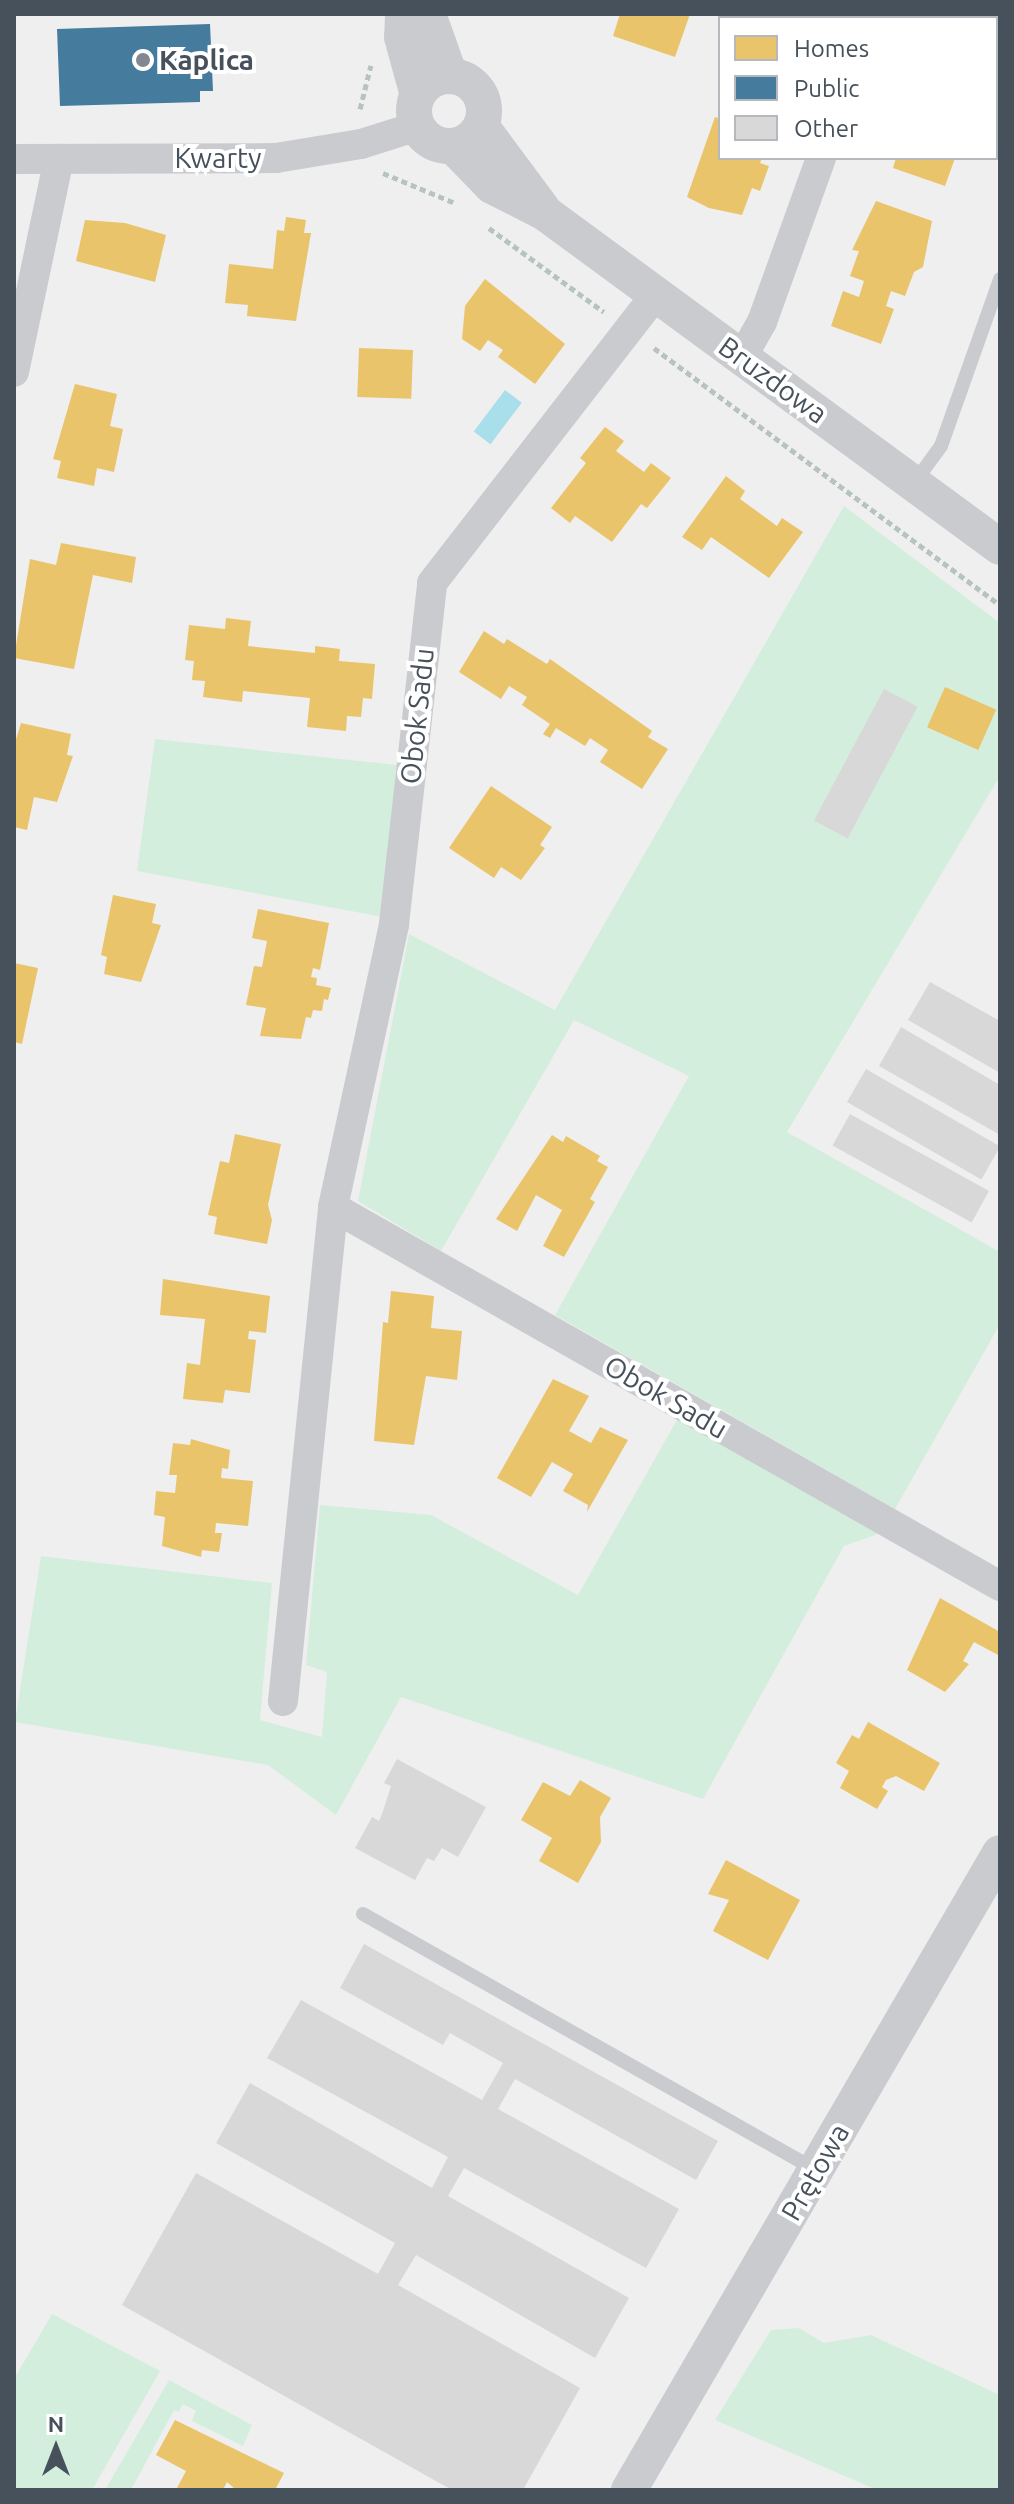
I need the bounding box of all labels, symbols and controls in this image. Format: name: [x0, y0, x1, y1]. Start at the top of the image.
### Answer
legend: [718, 16, 998, 160]
text: Homes: [794, 35, 869, 62]
place label: Kaplica: [159, 43, 254, 77]
marker: Kaplica: [134, 51, 152, 69]
text: Public: [794, 75, 859, 102]
text: Other: [794, 115, 858, 142]
street label: Kwarty: [174, 141, 262, 175]
street label: Bruzdowa: [712, 329, 834, 431]
street label: Obok Sadu: [393, 646, 441, 786]
street label: Obok Sadu: [598, 1348, 734, 1446]
street label: Prętowa: [774, 2118, 856, 2226]
north arrow: [16, 2408, 96, 2488]
text: N: [48, 2411, 64, 2436]

